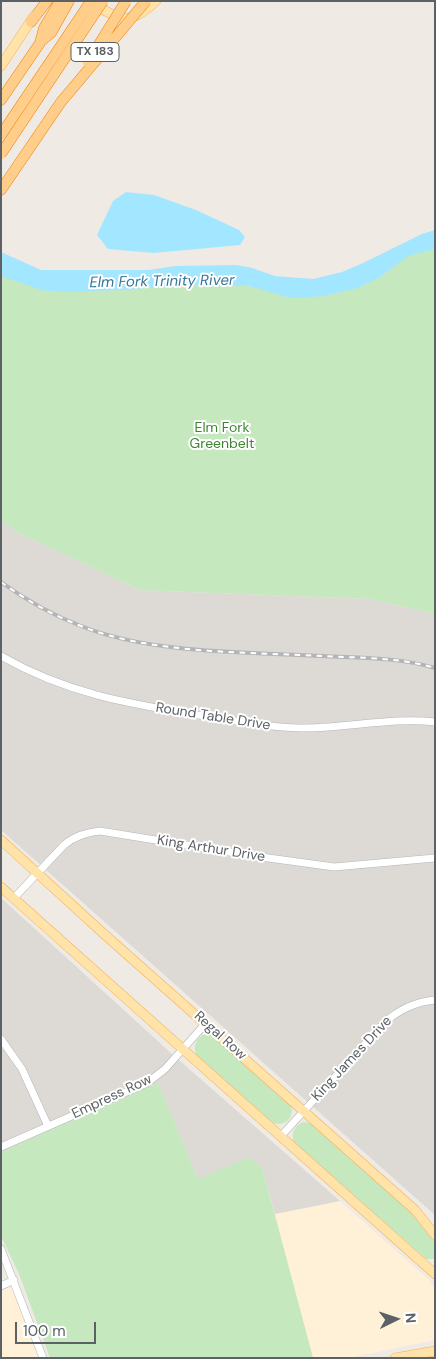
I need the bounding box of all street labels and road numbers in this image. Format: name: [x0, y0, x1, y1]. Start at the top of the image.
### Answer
road number: TX 183: [71, 42, 119, 62]
street label: Round Table Drive: [154, 700, 272, 734]
street label: King Arthur Drive: [156, 832, 266, 866]
street label: Regal Row: [190, 1008, 250, 1064]
street label: King James Drive: [308, 1013, 396, 1105]
street label: Empress Row: [69, 1071, 155, 1123]

